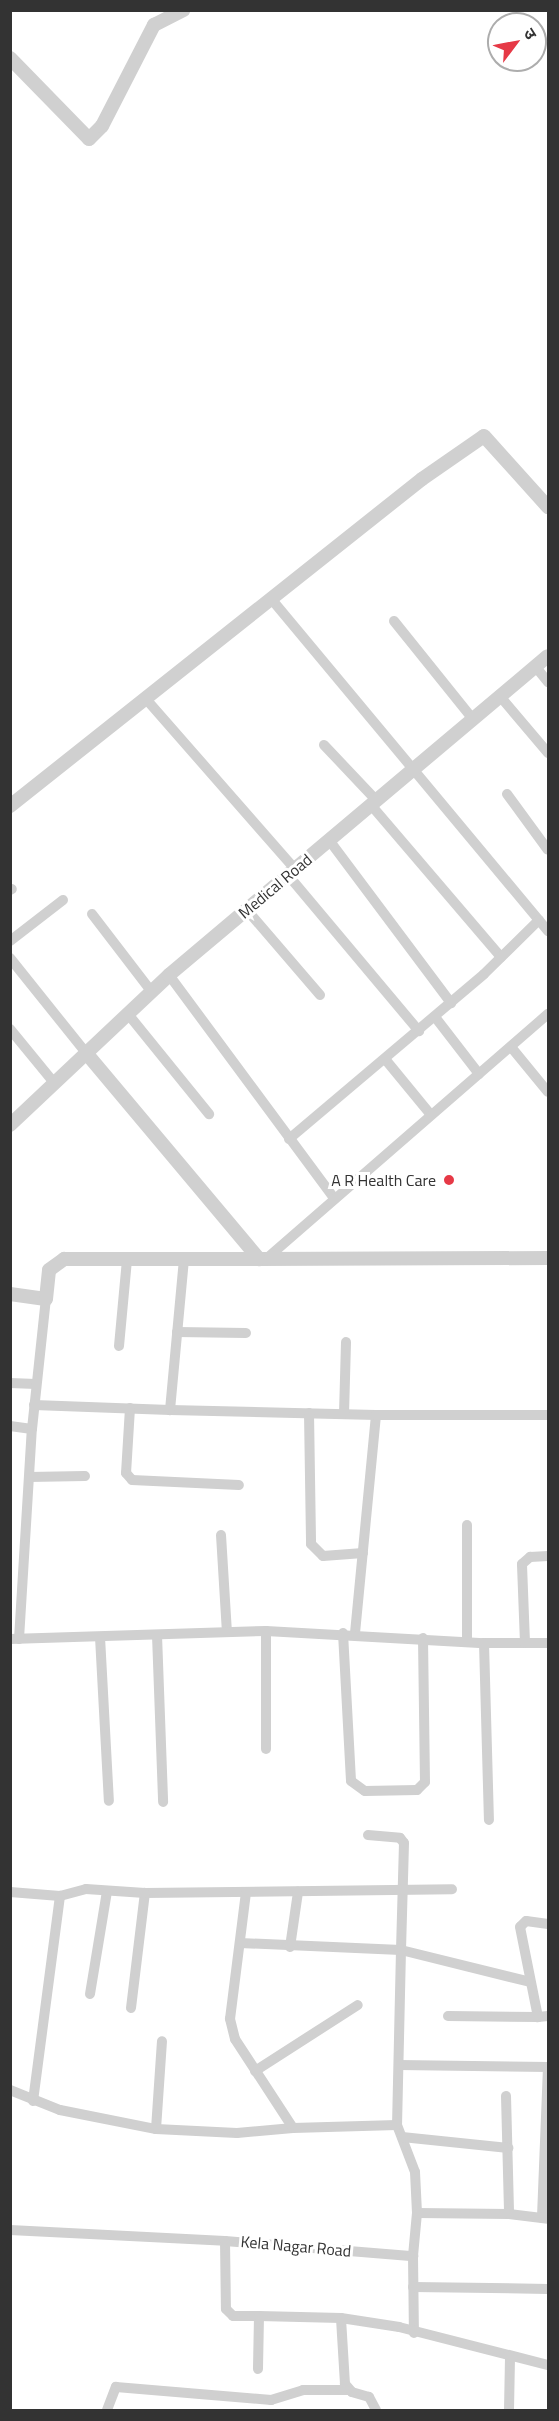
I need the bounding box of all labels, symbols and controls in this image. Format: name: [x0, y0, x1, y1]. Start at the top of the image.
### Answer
north arrow: [487, 12, 547, 72]
text: उ: [518, 23, 543, 44]
street label: Medical Road: [234, 850, 316, 922]
place label: A R Health Care: [331, 1170, 436, 1190]
marker: A R Health Care: [440, 1171, 458, 1189]
street label: Kela Nagar Road: [240, 2232, 352, 2260]

